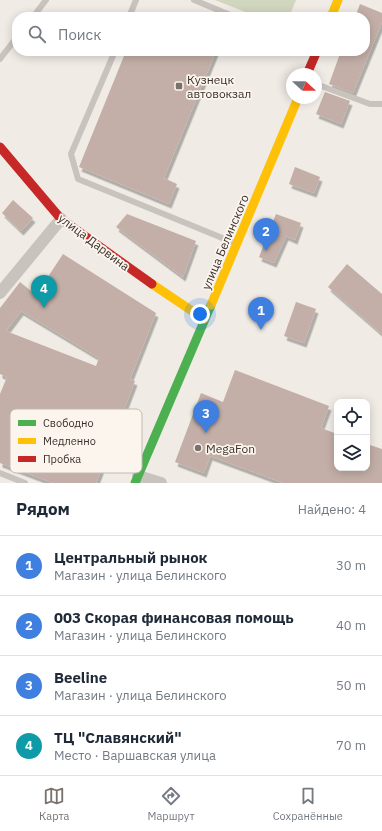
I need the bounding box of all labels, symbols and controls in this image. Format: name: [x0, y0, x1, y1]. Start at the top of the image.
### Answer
search box: [12, 12, 370, 56]
icon: search: [26, 23, 48, 45]
text: Поиск: [58, 25, 101, 44]
north arrow: [286, 68, 322, 104]
place label: Кузнецк автовокзал: [187, 72, 251, 101]
marker: Кузнецк автовокзал: [174, 81, 184, 91]
street label: улица Белинского: [198, 192, 252, 292]
street label: улица Дарвина: [55, 210, 133, 274]
pin: 2: [253, 218, 279, 251]
pin: 4: [31, 275, 57, 308]
pin: 1: [248, 297, 274, 330]
your location: [190, 304, 210, 324]
map controls: [334, 399, 370, 471]
button: locate: [334, 399, 370, 435]
pin: 3: [193, 400, 219, 433]
legend: [10, 409, 142, 473]
text: Свободно: [43, 416, 94, 430]
text: Медленно: [43, 434, 96, 448]
button: layers: [334, 435, 370, 471]
place label: MegaFon: [206, 441, 255, 456]
marker: MegaFon: [193, 443, 203, 453]
text: Пробка: [43, 452, 81, 466]
text: Рядом: [16, 498, 70, 520]
text: Найдено: 4: [298, 501, 366, 518]
text: Центральный рынок: [54, 548, 207, 567]
text: 1: [25, 557, 33, 574]
text: 30 m: [336, 557, 366, 574]
text: Магазин · улица Белинского: [54, 567, 227, 584]
text: 003 Скорая финансовая помощь: [54, 608, 294, 627]
text: 2: [25, 617, 33, 634]
text: 40 m: [336, 617, 366, 634]
text: Магазин · улица Белинского: [54, 627, 227, 644]
text: Beeline: [54, 668, 107, 687]
text: 3: [25, 677, 33, 694]
text: 50 m: [336, 677, 366, 694]
text: Магазин · улица Белинского: [54, 687, 227, 704]
text: ТЦ "Славянский": [54, 728, 182, 747]
text: 4: [25, 737, 33, 754]
text: 70 m: [336, 737, 366, 754]
text: Место · Варшавская улица: [54, 747, 216, 764]
tab: Карта: [39, 785, 69, 823]
tab: Маршрут: [148, 785, 195, 823]
tab: Сохранённые: [273, 785, 343, 823]

